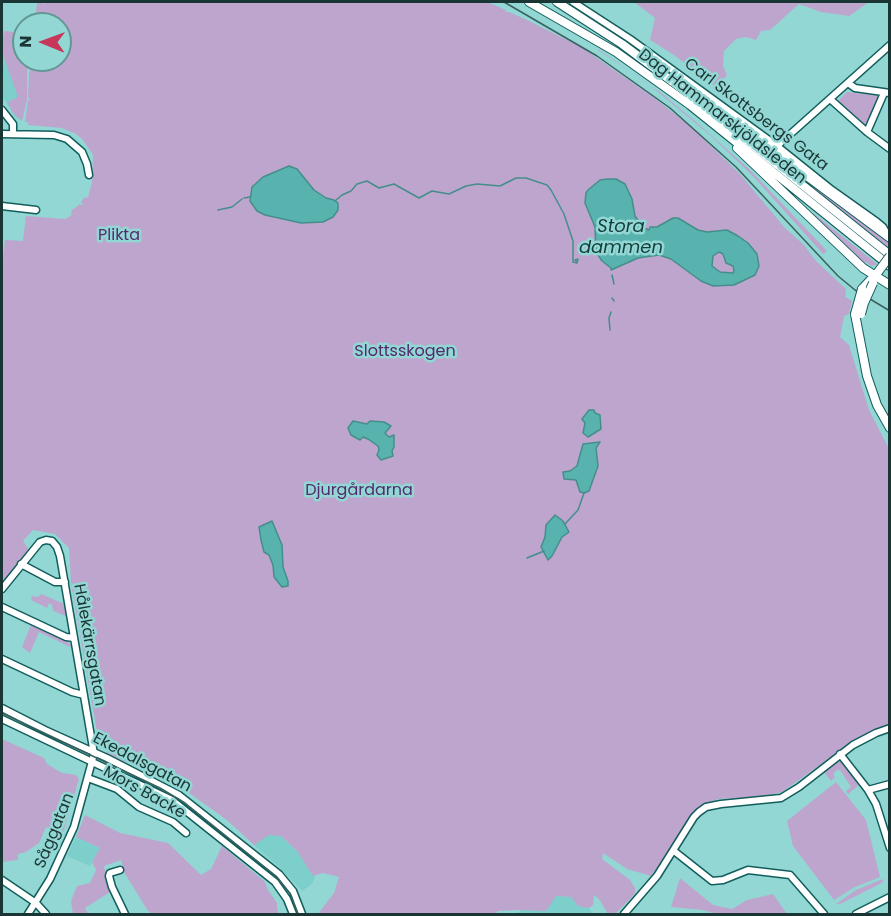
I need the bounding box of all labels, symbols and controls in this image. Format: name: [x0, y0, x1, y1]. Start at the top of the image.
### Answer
north arrow: [12, 12, 72, 72]
text: N: [14, 35, 37, 48]
street label: Dag Hammarskjöldsleden: [634, 46, 810, 188]
street label: Carl Skottsbergs Gata: [680, 55, 832, 175]
water label: Stora dammen: [579, 216, 663, 258]
park label: Plikta: [98, 226, 140, 246]
park label: Slottsskogen: [354, 342, 456, 362]
park label: Djurgårdarna: [305, 481, 413, 501]
street label: Hålekärrsgatan: [69, 582, 109, 708]
street label: Ekedalsgatan: [89, 729, 195, 797]
street label: Mors Backe: [100, 763, 188, 823]
street label: Såggatan: [31, 791, 79, 871]

